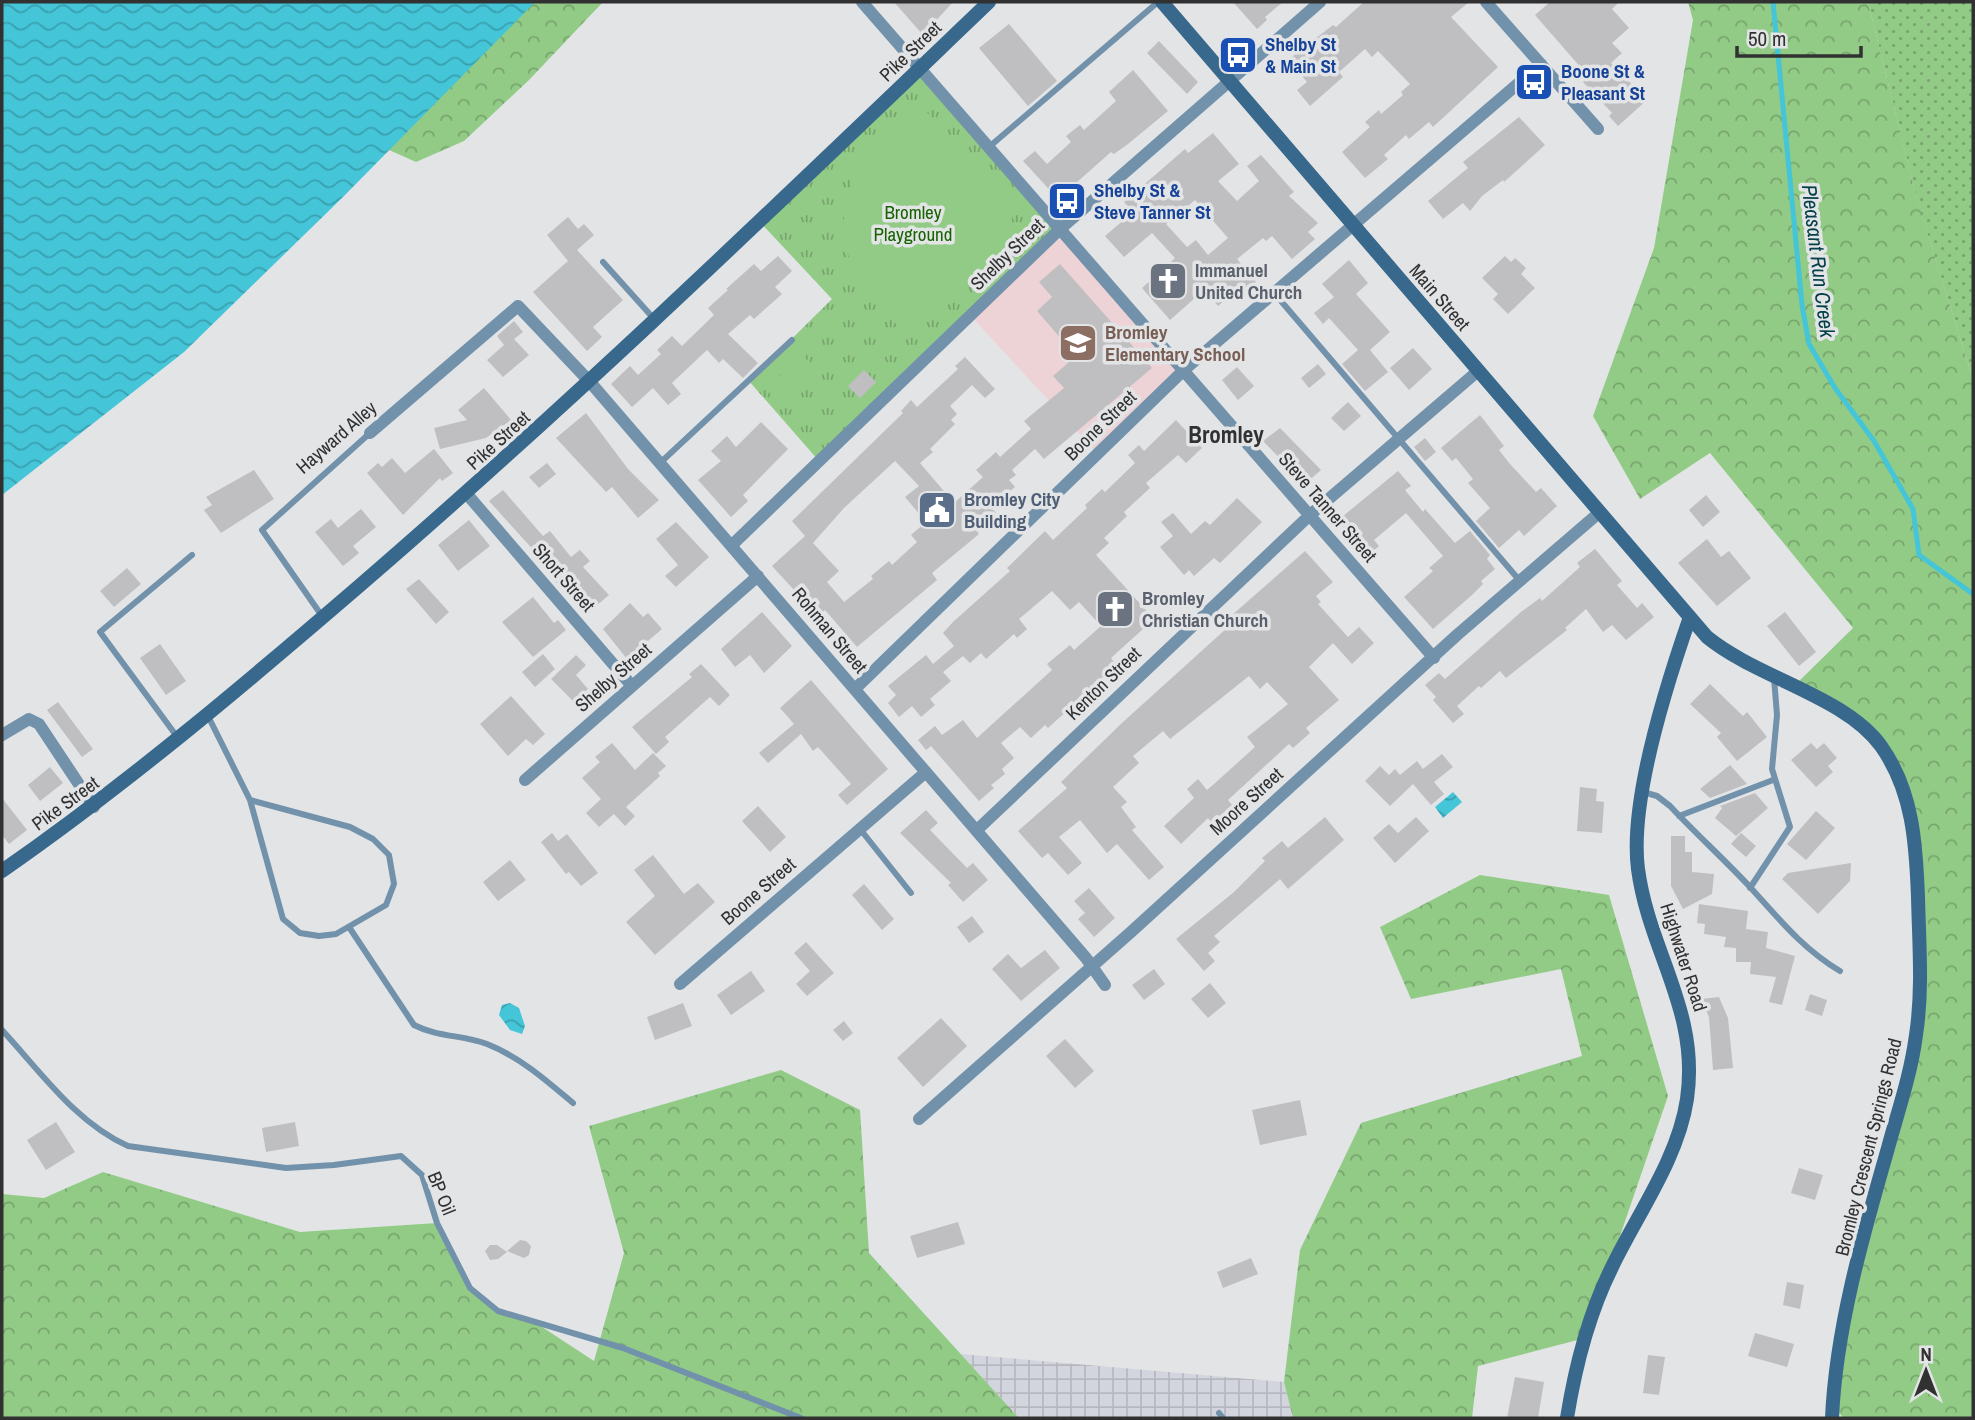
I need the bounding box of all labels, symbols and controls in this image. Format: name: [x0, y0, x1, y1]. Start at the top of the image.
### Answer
street label: Pike Street: [873, 14, 947, 87]
scale bar: [1737, 14, 1861, 58]
text: 50 m: [1748, 24, 1786, 53]
place label: Shelby St & Main St: [1265, 31, 1336, 79]
bus stop icon: Shelby St & Main St: [1217, 34, 1259, 76]
place label: Boone St & Pleasant St: [1561, 58, 1645, 106]
bus stop icon: Boone St & Pleasant St: [1513, 61, 1555, 103]
place label: Shelby St & Steve Tanner St: [1094, 177, 1211, 225]
bus stop icon: Shelby St & Steve Tanner St: [1046, 180, 1088, 222]
water label: Pleasant Run Creek: [1795, 183, 1842, 341]
park label: Bromley Playground: [874, 199, 952, 247]
street label: Shelby Street: [964, 212, 1050, 296]
place label: Immanuel United Church: [1195, 257, 1302, 305]
street label: Main Street: [1404, 258, 1477, 336]
church icon: Immanuel United Church: [1147, 260, 1189, 302]
place label: Bromley Elementary School: [1105, 319, 1245, 367]
school or university icon: Bromley Elementary School: [1057, 322, 1099, 364]
street label: Boone Street: [1058, 384, 1142, 466]
street label: Hayward Alley: [290, 395, 382, 479]
street label: Pike Street: [461, 404, 536, 475]
district label: Bromley: [1188, 419, 1264, 450]
street label: Steve Tanner Street: [1273, 446, 1383, 568]
place label: Bromley City Building: [964, 486, 1060, 534]
public building icon: Bromley City Building: [916, 489, 958, 531]
street label: Short Street: [527, 537, 602, 617]
street label: Rohman Street: [786, 582, 874, 679]
place label: Bromley Christian Church: [1142, 585, 1268, 633]
church icon: Bromley Christian Church: [1094, 588, 1136, 630]
street label: Shelby Street: [569, 636, 657, 717]
street label: Kenton Street: [1060, 640, 1147, 725]
street label: Moore Street: [1204, 761, 1289, 841]
street label: Pike Street: [26, 769, 104, 836]
street label: Boone Street: [715, 851, 801, 931]
street label: Highwater Road: [1654, 899, 1714, 1015]
street label: Bromley Crescent Springs Road: [1828, 1035, 1908, 1259]
street label: BP Oil: [422, 1167, 462, 1219]
north arrow: [1891, 1336, 1961, 1406]
text: N: [1920, 1341, 1932, 1367]

